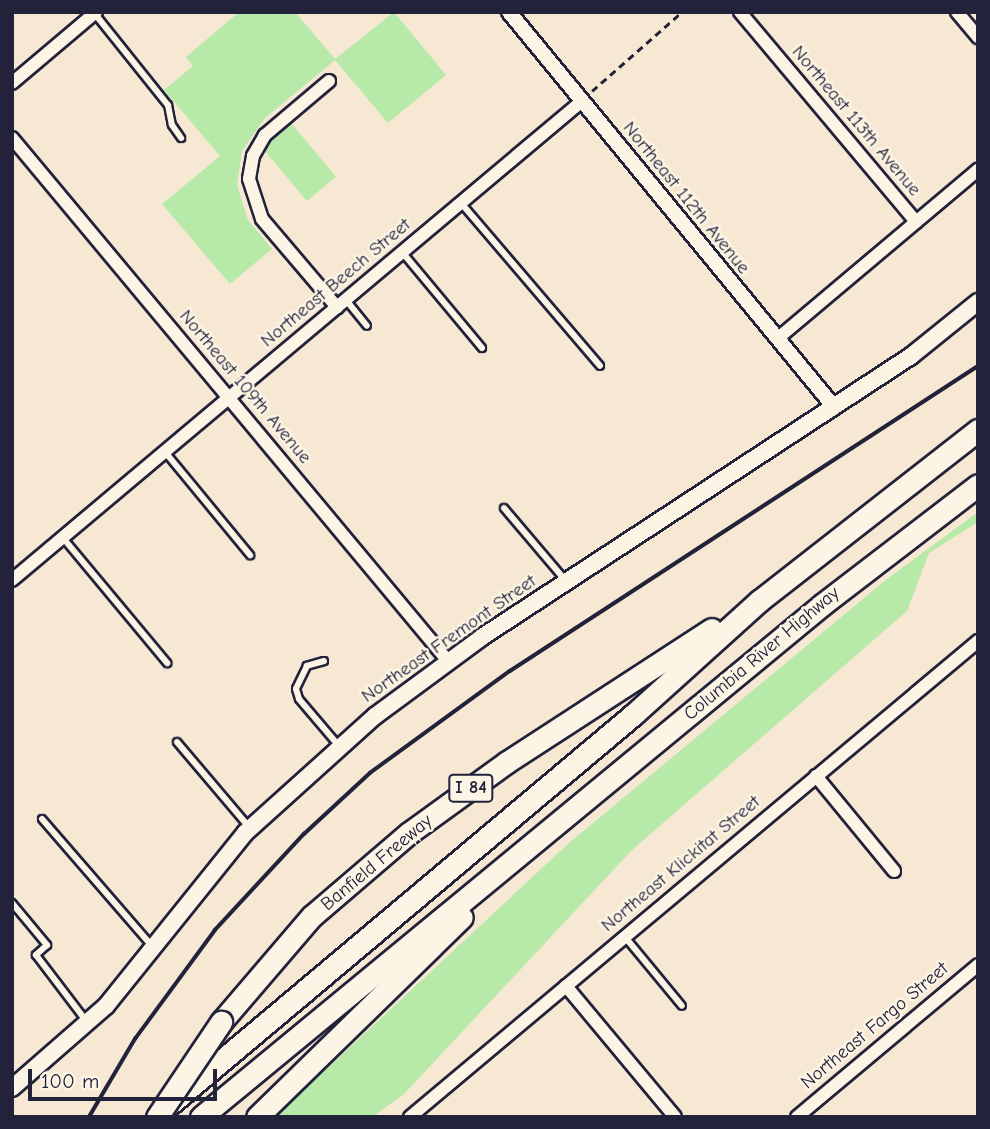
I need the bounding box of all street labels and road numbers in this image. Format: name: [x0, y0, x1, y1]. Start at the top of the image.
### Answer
street label: Northeast 113th Avenue: [786, 41, 926, 201]
street label: Northeast 112th Avenue: [618, 117, 754, 279]
street label: Northeast Beech Street: [256, 214, 416, 352]
street label: Northeast 109th Avenue: [174, 305, 316, 469]
street label: Northeast Fremont Street: [357, 570, 541, 708]
street label: Columbia River Highway: [680, 582, 844, 726]
road number: I 84: [448, 774, 494, 802]
street label: Northeast Klickitat Street: [597, 791, 765, 937]
street label: Banfield Freeway: [317, 810, 437, 916]
street label: Northeast Fargo Street: [797, 958, 953, 1094]

